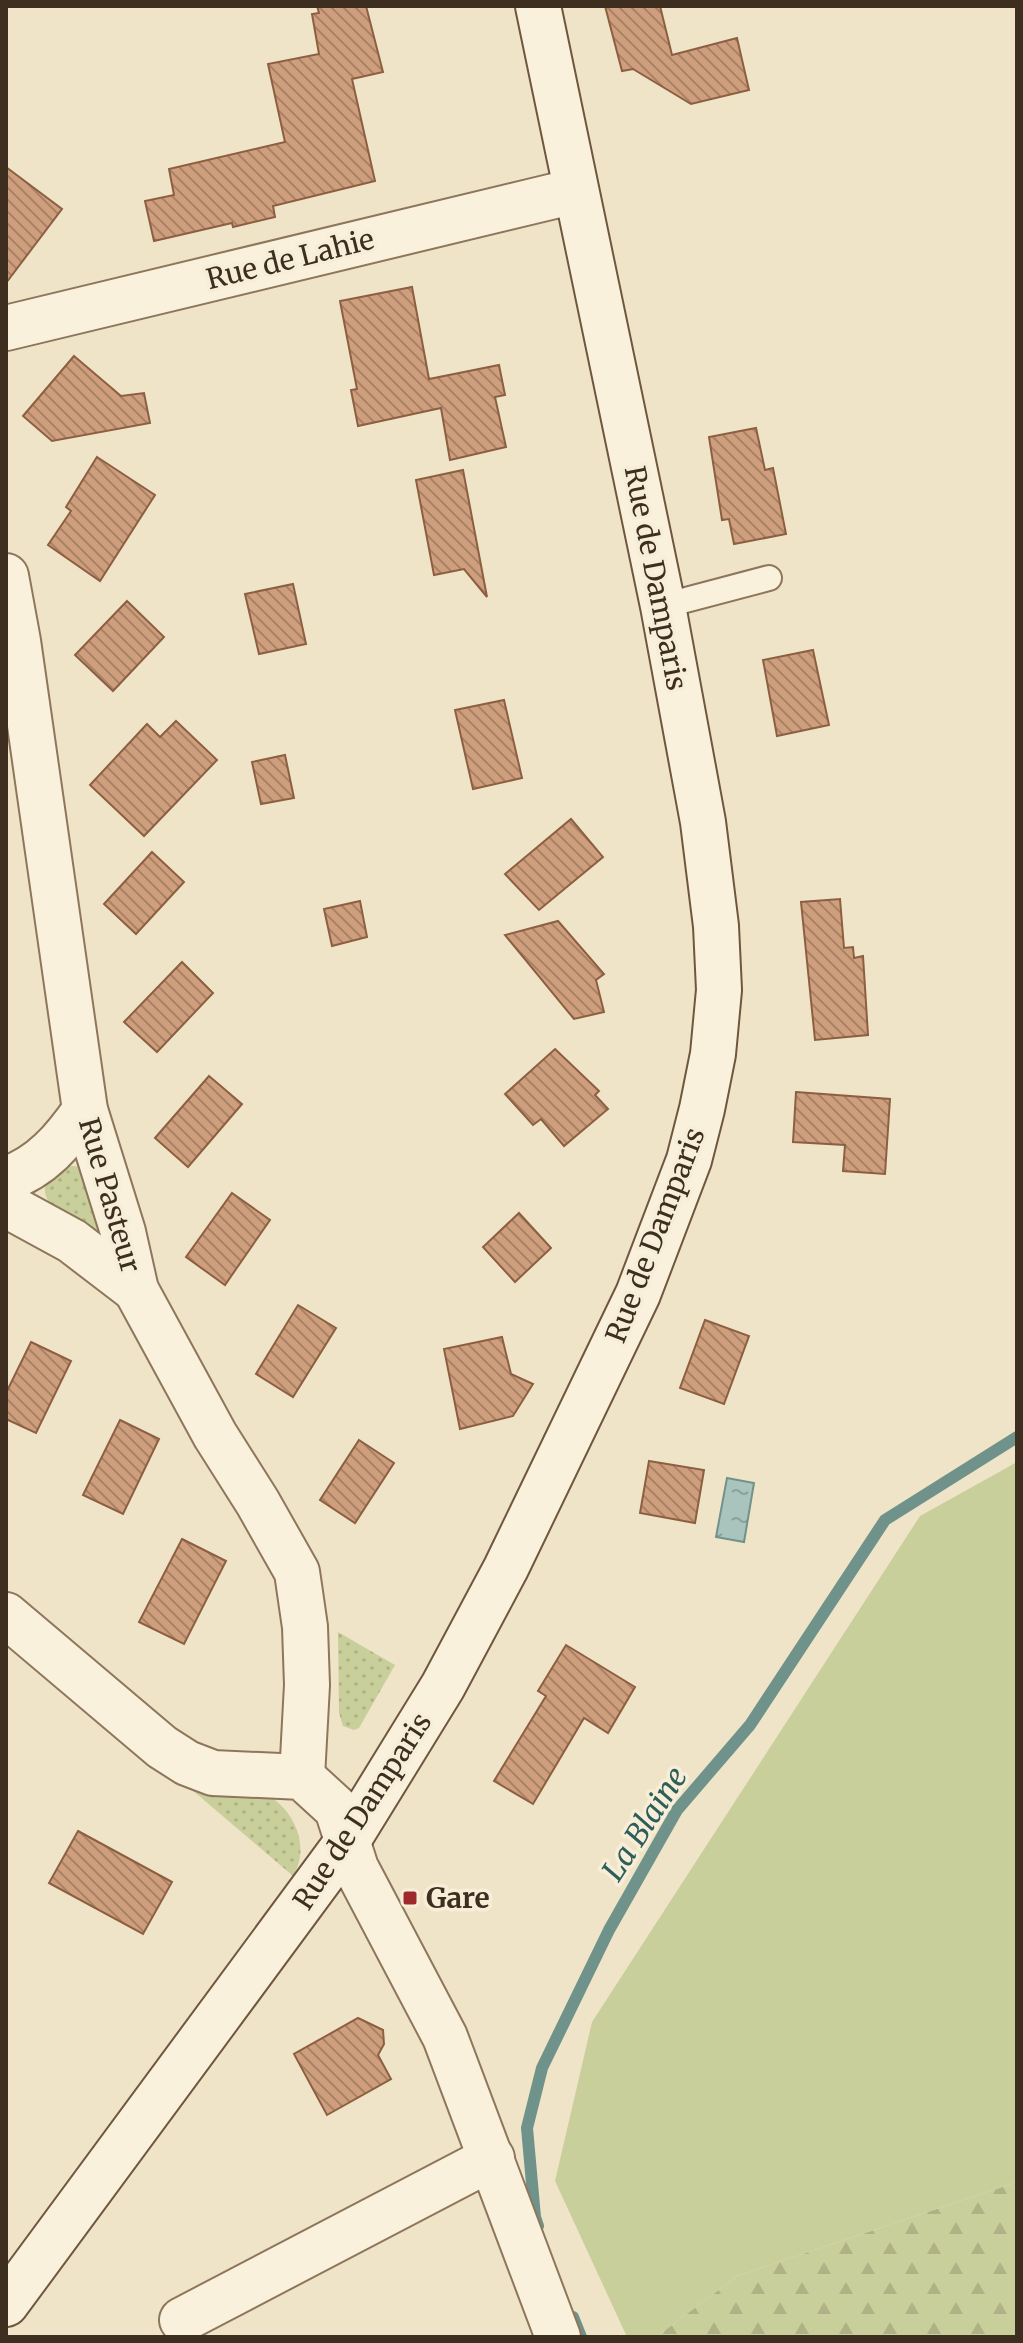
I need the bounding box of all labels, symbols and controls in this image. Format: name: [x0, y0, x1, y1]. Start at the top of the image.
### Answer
street label: Rue de Lahie: [202, 221, 378, 297]
street label: Rue de Damparis: [617, 463, 695, 693]
street label: Rue Pasteur: [71, 1114, 149, 1276]
street label: Rue de Damparis: [597, 1122, 713, 1348]
street label: Rue de Damparis: [285, 1706, 439, 1916]
water label: La Blaine: [593, 1759, 695, 1888]
place label: Gare: [426, 1880, 490, 1916]
marker: Gare: [401, 1889, 419, 1907]

